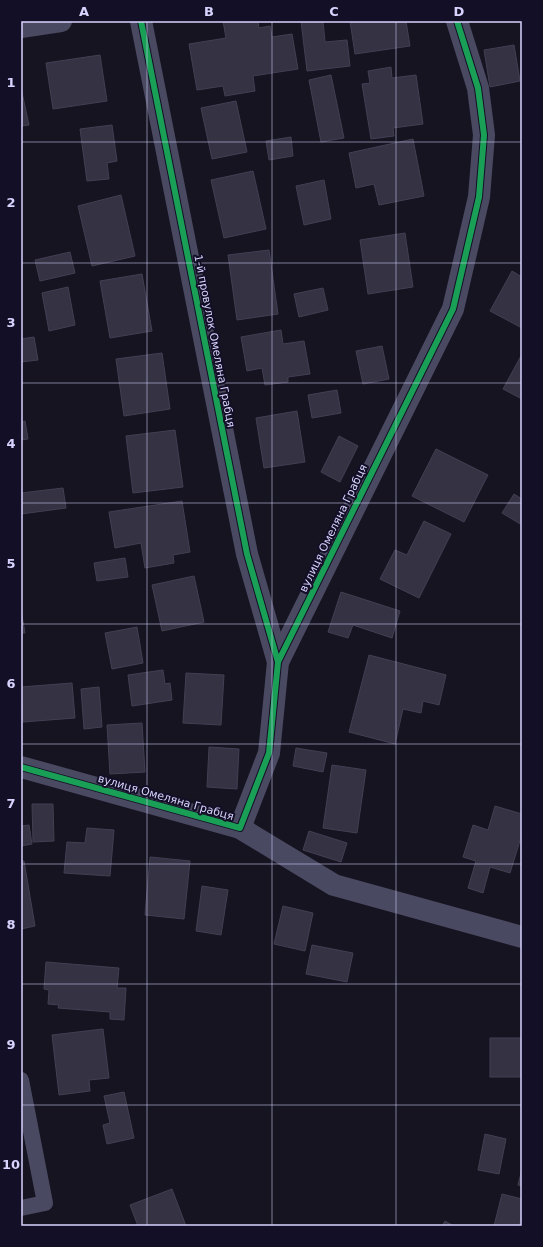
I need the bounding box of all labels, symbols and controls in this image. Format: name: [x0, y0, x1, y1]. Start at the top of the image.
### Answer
text: A: [79, 4, 89, 19]
text: B: [204, 4, 214, 19]
text: C: [329, 4, 339, 19]
text: D: [454, 4, 465, 19]
text: 1: [6, 75, 16, 90]
text: 2: [6, 195, 16, 210]
street label: 1-й провулок Омеляна Грабця: [191, 254, 238, 428]
text: 3: [6, 315, 16, 330]
text: 4: [6, 436, 16, 451]
street label: вулиця Омеляна Грабця: [297, 462, 370, 594]
text: 5: [6, 556, 16, 571]
text: 6: [6, 676, 16, 691]
street label: вулиця Омеляна Грабця: [96, 772, 235, 823]
text: 7: [6, 796, 16, 811]
text: 8: [6, 917, 16, 932]
text: 9: [6, 1037, 16, 1052]
text: 10: [2, 1157, 20, 1172]

